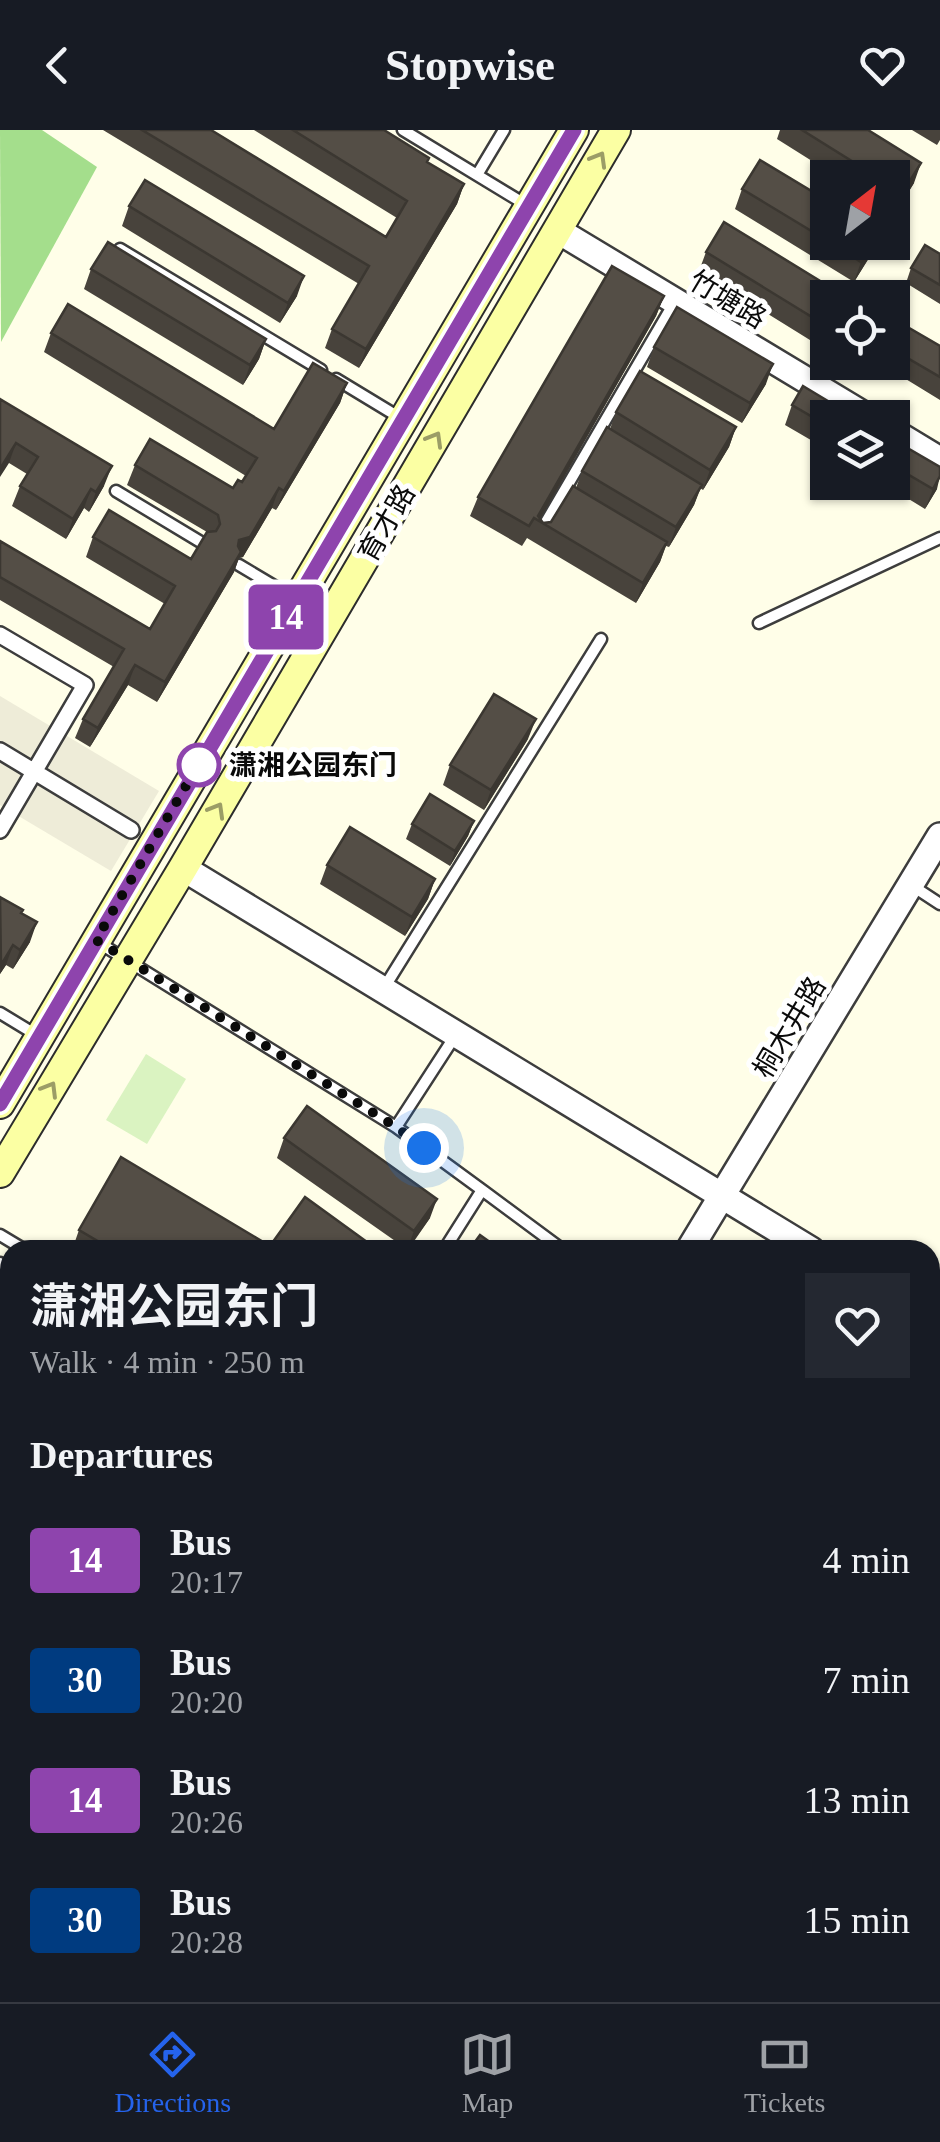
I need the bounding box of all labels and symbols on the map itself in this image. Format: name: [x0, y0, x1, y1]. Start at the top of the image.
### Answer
one-way arrow: [587, 152, 606, 170]
north arrow: [810, 160, 910, 260]
street label: 竹塘路: [684, 265, 772, 334]
one-way arrow: [423, 432, 442, 450]
street label: 育才路: [352, 479, 421, 567]
line badge: 14: [241, 584, 331, 650]
marker: 潇湘公园东门: [178, 744, 220, 786]
place label: 潇湘公园东门: [229, 750, 397, 781]
one-way arrow: [205, 803, 224, 821]
street label: 桐木井路: [747, 971, 832, 1083]
one-way arrow: [38, 1082, 57, 1100]
your location: [399, 1123, 449, 1173]

